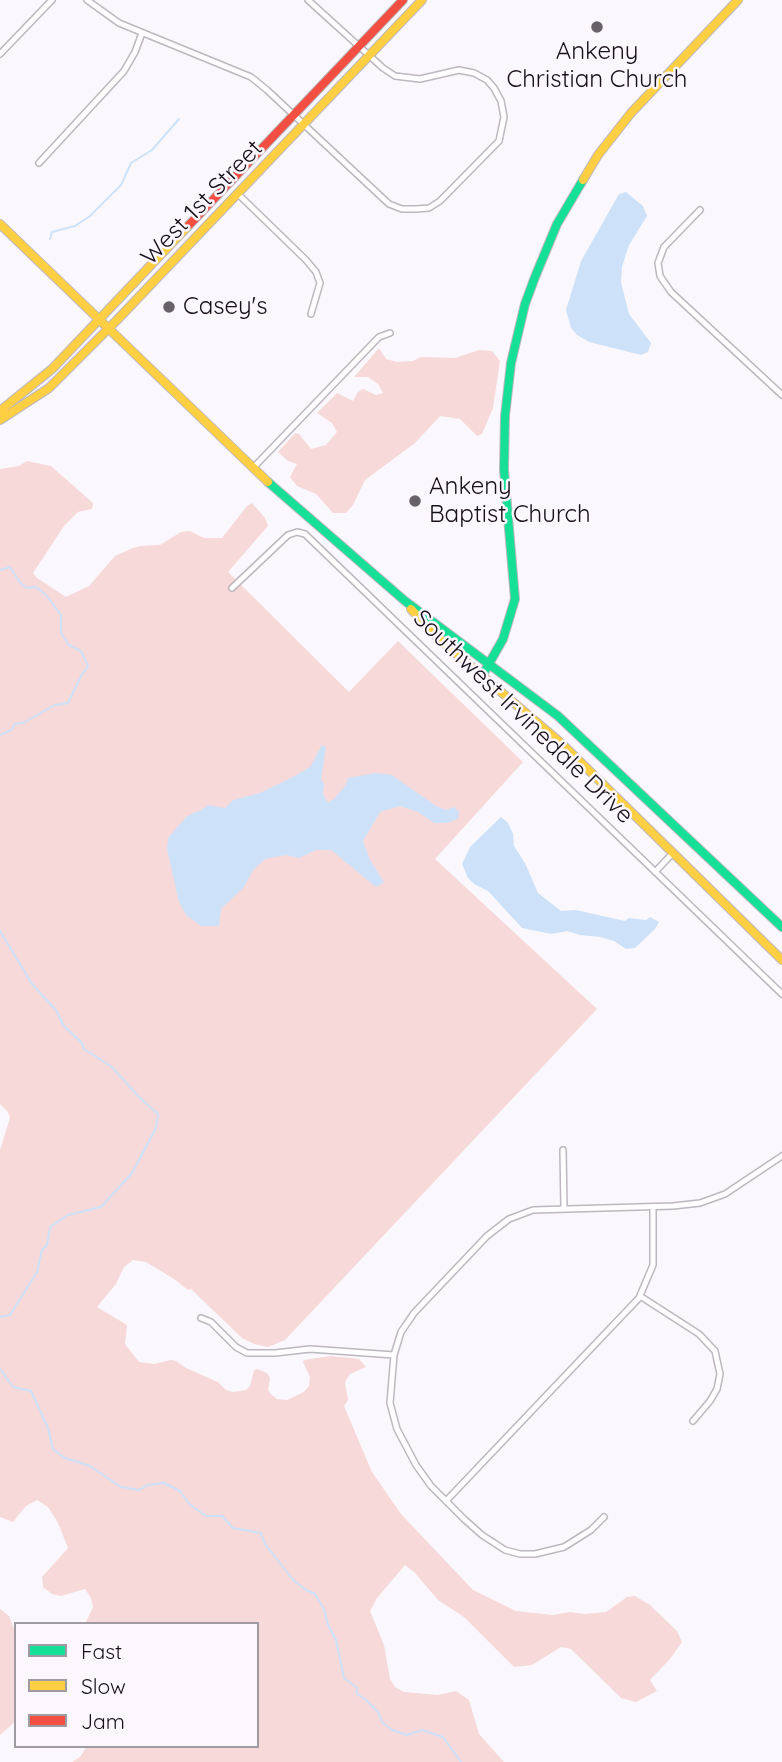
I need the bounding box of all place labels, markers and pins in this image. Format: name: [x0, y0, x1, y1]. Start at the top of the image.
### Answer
marker: Ankeny Christian Church: [589, 19, 605, 35]
place label: Ankeny Christian Church: [507, 38, 687, 94]
place label: Casey's: [183, 293, 267, 321]
marker: Casey's: [161, 299, 177, 315]
place label: Ankeny Baptist Church: [429, 473, 591, 529]
marker: Ankeny Baptist Church: [407, 493, 423, 509]

